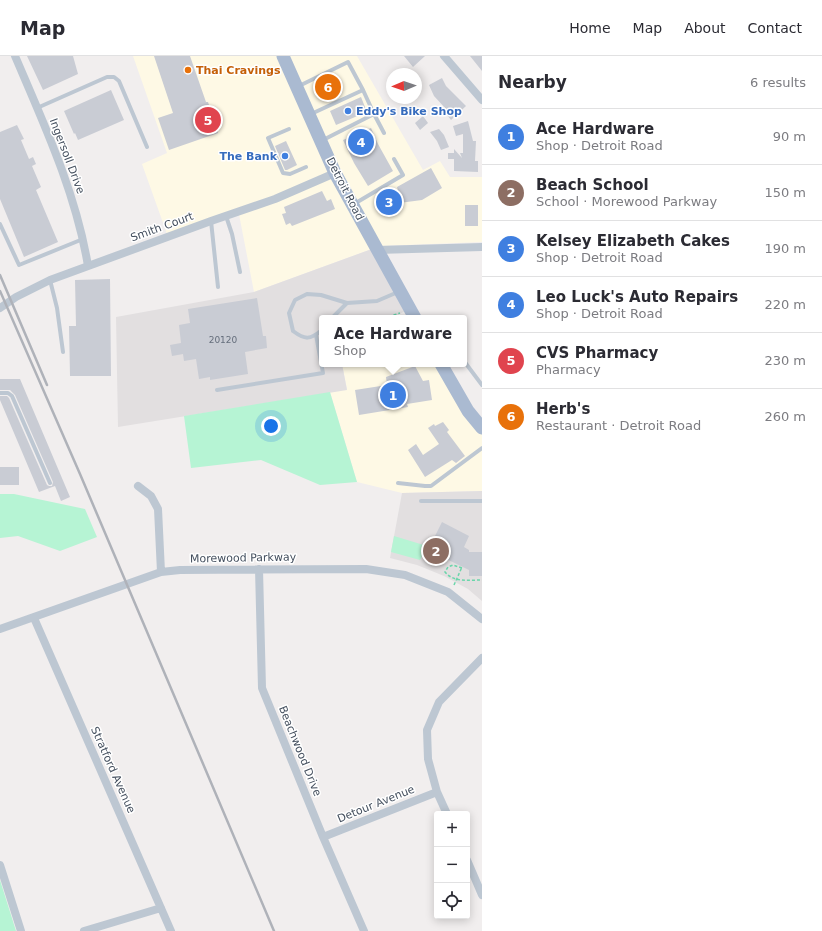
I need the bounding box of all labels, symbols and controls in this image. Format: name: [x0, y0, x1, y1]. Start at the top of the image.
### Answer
text: Map: [20, 17, 65, 39]
text: Home: [569, 20, 611, 36]
text: Map: [633, 20, 662, 36]
text: About: [684, 20, 726, 36]
text: Contact: [748, 20, 802, 36]
place label: Thai Cravings: [196, 64, 281, 77]
marker: Thai Cravings: [183, 65, 193, 75]
north arrow: [386, 68, 422, 104]
pin: 6: [315, 72, 341, 102]
text: Nearby: [498, 72, 567, 92]
text: 6 results: [750, 75, 806, 90]
pin: 5: [195, 105, 221, 135]
place label: Eddy's Bike Shop: [356, 105, 462, 118]
marker: Eddy's Bike Shop: [343, 106, 353, 116]
street label: Ingersoll Drive: [47, 116, 87, 196]
text: Ace Hardware: [536, 120, 654, 138]
pin: 4: [348, 127, 374, 157]
text: 1: [506, 129, 516, 144]
text: 90 m: [773, 129, 806, 144]
text: Shop · Detroit Road: [536, 138, 663, 153]
place label: The Bank: [219, 150, 278, 163]
marker: The Bank: [280, 151, 290, 161]
street label: Detroit Road: [324, 155, 366, 223]
text: Beach School: [536, 176, 649, 194]
text: 2: [506, 185, 516, 200]
text: 150 m: [764, 185, 806, 200]
pin: 3: [376, 187, 402, 217]
text: School · Morewood Parkway: [536, 194, 717, 209]
street label: Smith Court: [129, 209, 196, 244]
text: Kelsey Elizabeth Cakes: [536, 232, 730, 250]
text: 3: [506, 241, 516, 256]
text: 190 m: [764, 241, 806, 256]
text: Shop · Detroit Road: [536, 250, 663, 265]
text: Leo Luck's Auto Repairs: [536, 288, 738, 306]
text: 4: [506, 297, 516, 312]
text: 220 m: [764, 297, 806, 312]
text: Shop · Detroit Road: [536, 306, 663, 321]
popup: [319, 315, 467, 367]
text: Ace Hardware: [334, 325, 452, 343]
house number: 20120: [209, 335, 238, 345]
text: Shop: [334, 343, 367, 358]
text: CVS Pharmacy: [536, 344, 658, 362]
text: 5: [506, 353, 516, 368]
text: 230 m: [764, 353, 806, 368]
text: Pharmacy: [536, 362, 601, 377]
pin: 1: [380, 380, 406, 410]
text: Herb's: [536, 400, 590, 418]
text: 6: [506, 409, 516, 424]
text: 260 m: [764, 409, 806, 424]
your location: [261, 416, 281, 436]
text: Restaurant · Detroit Road: [536, 418, 701, 433]
pin: 2: [423, 536, 449, 566]
street label: Morewood Parkway: [190, 551, 297, 565]
street label: Beachwood Drive: [276, 704, 324, 798]
street label: Stratford Avenue: [88, 725, 138, 815]
street label: Detour Avenue: [335, 783, 417, 825]
map controls: [434, 811, 470, 919]
button: +: [434, 811, 470, 847]
button: −: [434, 847, 470, 883]
button: locate: [434, 883, 470, 919]

